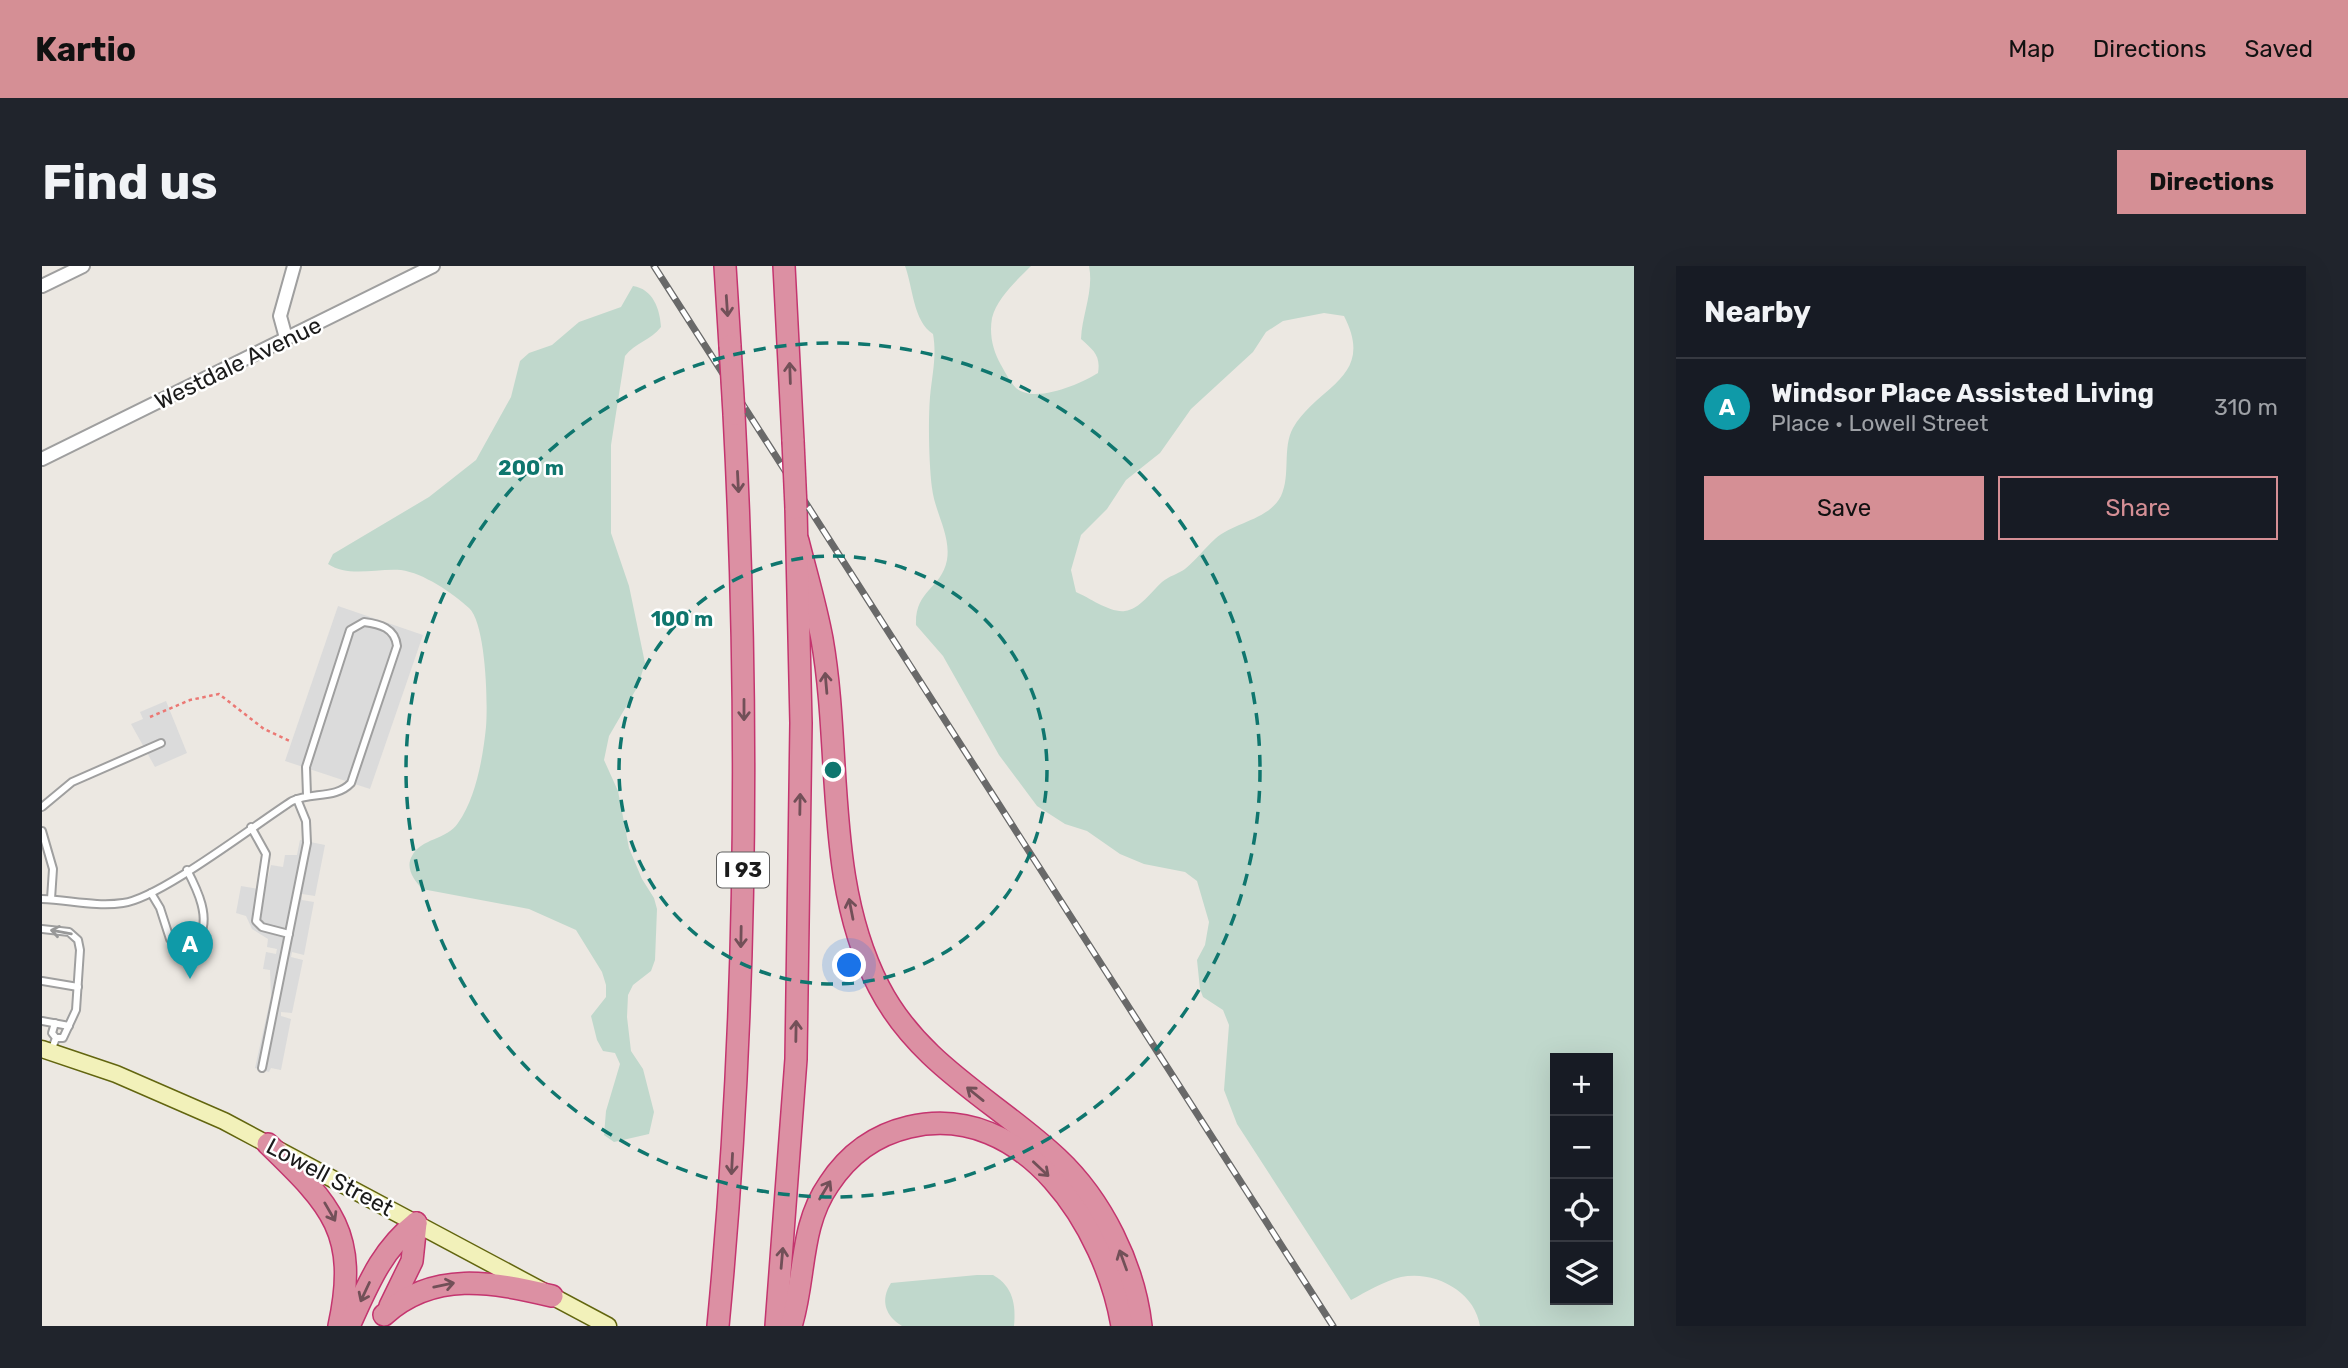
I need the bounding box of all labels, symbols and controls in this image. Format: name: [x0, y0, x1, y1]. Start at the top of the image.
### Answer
text: Kartio: [35, 30, 136, 69]
text: Map: [2008, 35, 2055, 63]
text: Directions: [2093, 35, 2206, 63]
text: Saved: [2244, 35, 2313, 63]
button: Directions: [2117, 150, 2306, 214]
text: Find us: [42, 153, 218, 211]
one-way arrow: [721, 294, 734, 317]
text: Nearby: [1704, 294, 1811, 330]
street label: Westdale Avenue: [150, 311, 326, 415]
one-way arrow: [783, 362, 796, 385]
text: Windsor Place Assisted Living: [1771, 378, 2154, 409]
text: A: [1719, 393, 1735, 421]
text: 310 m: [2214, 393, 2278, 421]
text: Place · Lowell Street: [1771, 409, 1988, 437]
text: 200 m: [498, 455, 564, 480]
one-way arrow: [731, 470, 744, 493]
button: Save: [1704, 476, 1984, 540]
button: Share: [1998, 476, 2278, 540]
text: 100 m: [651, 606, 713, 631]
one-way arrow: [819, 672, 832, 695]
one-way arrow: [737, 698, 751, 721]
centre of rings: [821, 758, 845, 782]
one-way arrow: [793, 792, 807, 815]
road number: I 93: [717, 852, 769, 888]
one-way arrow: [844, 898, 858, 921]
pin: A: [167, 921, 213, 979]
one-way arrow: [50, 925, 72, 938]
one-way arrow: [735, 925, 748, 948]
your location: [832, 948, 866, 982]
one-way arrow: [790, 1020, 803, 1043]
map controls: [1550, 1053, 1613, 1305]
button: +: [1550, 1053, 1613, 1116]
one-way arrow: [966, 1086, 984, 1101]
button: −: [1550, 1116, 1613, 1179]
street label: Lowell Street: [262, 1132, 398, 1222]
one-way arrow: [725, 1152, 738, 1175]
one-way arrow: [1032, 1161, 1050, 1177]
button: locate: [1550, 1179, 1613, 1242]
one-way arrow: [819, 1180, 833, 1200]
one-way arrow: [323, 1202, 337, 1222]
button: layers: [1550, 1242, 1613, 1305]
one-way arrow: [776, 1247, 789, 1270]
one-way arrow: [1116, 1250, 1129, 1272]
one-way arrow: [432, 1277, 455, 1291]
one-way arrow: [358, 1281, 371, 1302]

